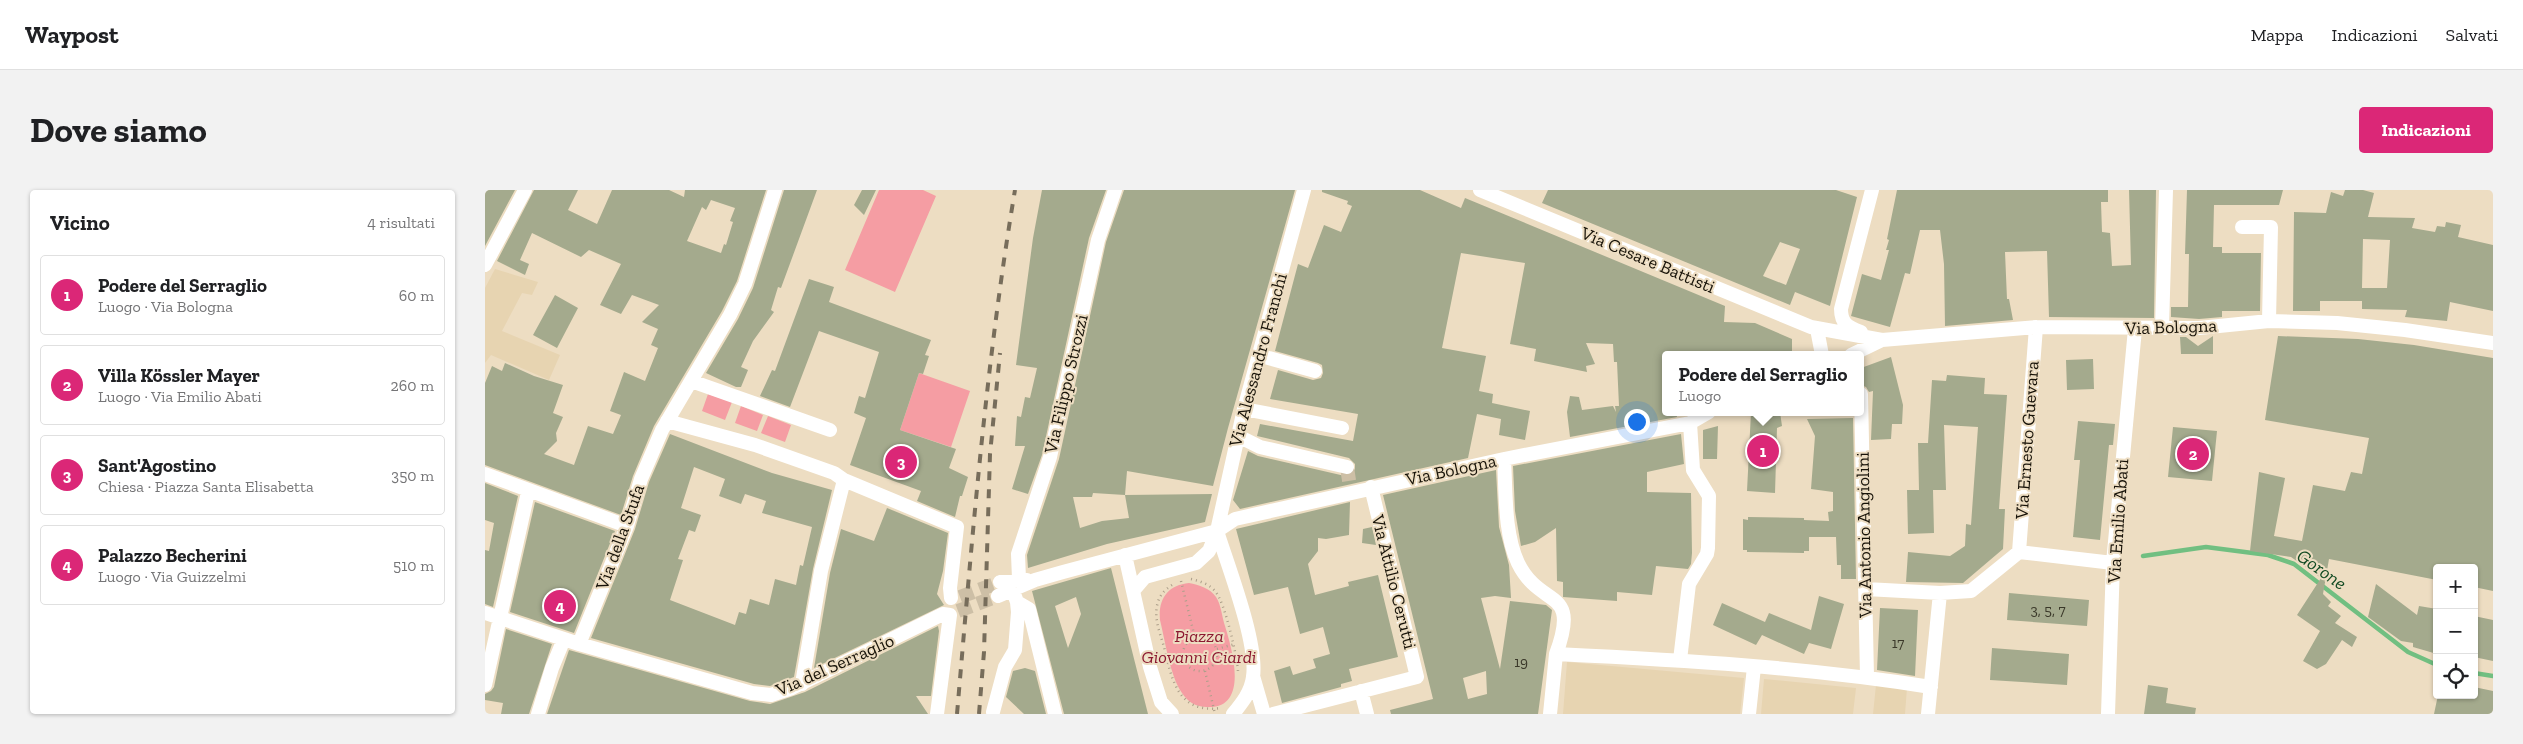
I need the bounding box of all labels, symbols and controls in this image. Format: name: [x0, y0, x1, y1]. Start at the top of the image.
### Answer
text: Waypost: [25, 20, 119, 49]
text: Mappa: [2251, 24, 2304, 46]
text: Indicazioni: [2332, 24, 2418, 46]
text: Salvati: [2446, 24, 2498, 46]
button: Indicazioni: [2359, 107, 2493, 153]
text: Dove siamo: [30, 109, 207, 151]
text: Vicino: [50, 210, 110, 235]
text: 4 risultati: [367, 213, 435, 232]
street label: Via Cesare Battisti: [1577, 221, 1718, 298]
street label: Via Alessandro Franchi: [1224, 271, 1292, 450]
text: Podere del Serraglio: [98, 274, 267, 297]
text: 1: [64, 286, 70, 305]
text: 60 m: [399, 286, 434, 305]
text: Luogo · Via Bologna: [98, 297, 233, 316]
street label: Via Filippo Strozzi: [1039, 312, 1093, 457]
street label: Via Bologna: [2124, 314, 2218, 340]
popup: [1662, 351, 1864, 416]
street label: Via Ernesto Guevara: [2010, 360, 2044, 521]
text: Podere del Serraglio: [1678, 363, 1848, 386]
text: Villa Kössler Mayer: [98, 364, 260, 387]
text: 2: [63, 376, 71, 395]
text: 260 m: [391, 376, 434, 395]
text: Luogo: [1678, 386, 1721, 405]
text: Luogo · Via Emilio Abati: [98, 387, 262, 406]
your location: [1624, 409, 1650, 435]
pin: 1: [1747, 432, 1779, 470]
pin: 2: [2177, 435, 2209, 473]
pin: 3: [885, 443, 917, 481]
street label: Via Bologna: [1403, 450, 1499, 491]
street label: Via Antonio Angiolini: [1852, 452, 1876, 619]
text: Sant'Agostino: [98, 454, 216, 477]
street label: Via Emilio Abati: [2103, 458, 2133, 585]
text: 3: [63, 466, 71, 485]
text: 350 m: [391, 466, 434, 485]
text: Chiesa · Piazza Santa Elisabetta: [98, 477, 314, 496]
street label: Via della Stufa: [590, 481, 649, 594]
street label: Via Attilio Cerutti: [1366, 512, 1421, 651]
text: Palazzo Becherini: [98, 544, 247, 567]
water label: Gorone: [2292, 544, 2351, 595]
text: 4: [62, 556, 72, 575]
text: 510 m: [393, 556, 434, 575]
map controls: [2433, 564, 2478, 699]
button: +: [2433, 564, 2478, 609]
text: Luogo · Via Guizzelmi: [98, 567, 246, 586]
pin: 4: [544, 587, 576, 625]
house number: 3, 5, 7: [2031, 601, 2065, 619]
button: −: [2433, 609, 2478, 654]
park label: Piazza Giovanni Ciardi: [1142, 625, 1256, 668]
street label: Via del Serraglio: [772, 629, 898, 701]
house number: 17: [1892, 634, 1904, 652]
house number: 19: [1514, 653, 1528, 671]
button: locate: [2433, 654, 2478, 699]

